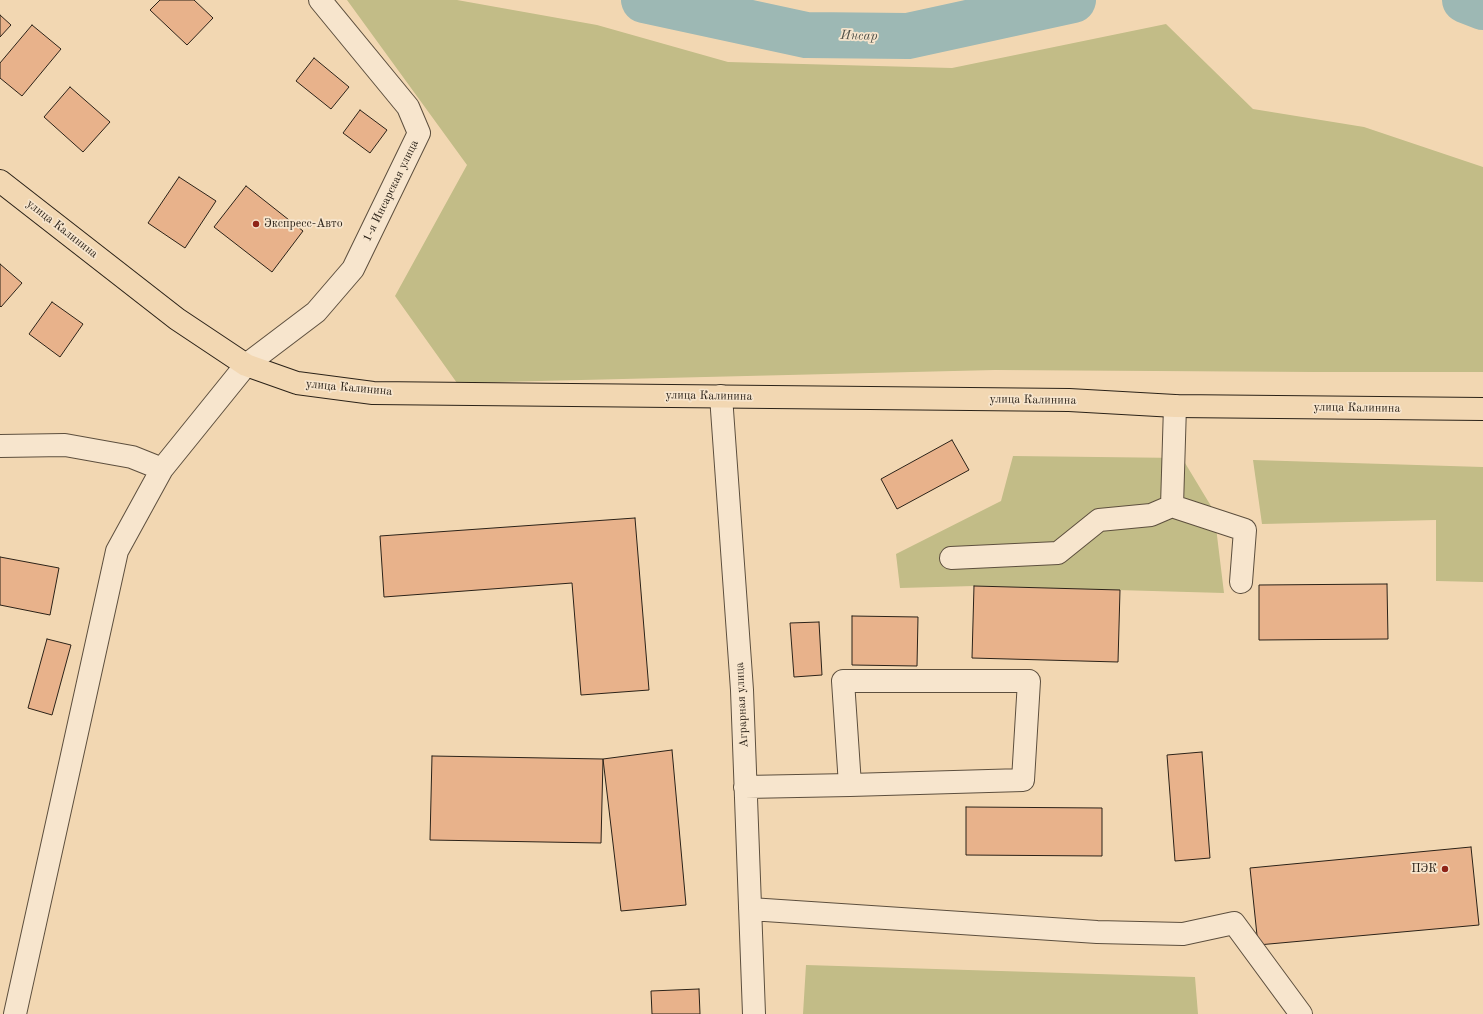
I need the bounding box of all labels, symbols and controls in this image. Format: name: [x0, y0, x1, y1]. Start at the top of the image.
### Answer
water label: Инсар: [840, 28, 878, 44]
street label: 1-я Инсарская улица: [360, 138, 422, 244]
street label: улица Калинина: [23, 197, 101, 261]
place label: Экспресс-Авто: [264, 217, 343, 231]
marker: Экспресс-Авто: [251, 219, 261, 229]
street label: улица Калинина: [305, 377, 393, 399]
street label: улица Калинина: [666, 388, 752, 404]
street label: улица Калинина: [990, 392, 1076, 408]
street label: улица Калинина: [1314, 400, 1400, 416]
street label: Аграрная улица: [733, 662, 751, 748]
place label: ПЭК: [1411, 862, 1437, 876]
marker: ПЭК: [1440, 864, 1450, 874]

